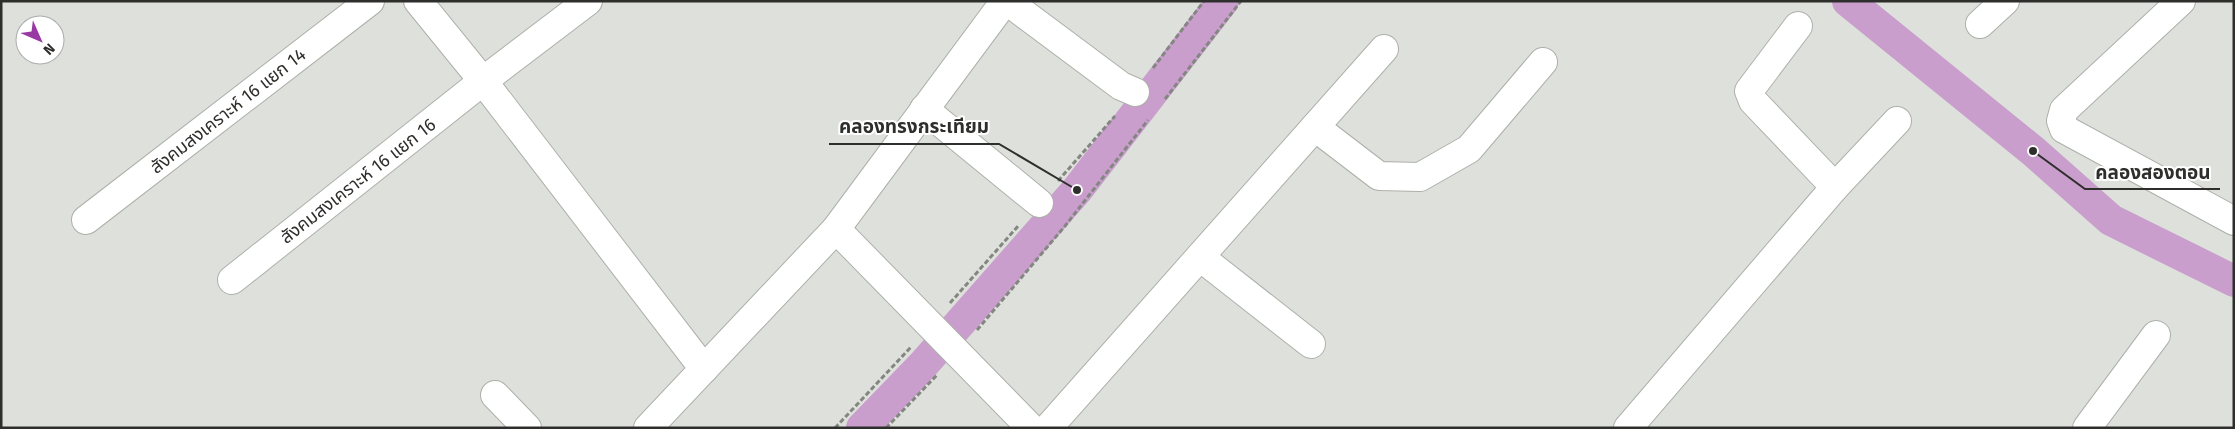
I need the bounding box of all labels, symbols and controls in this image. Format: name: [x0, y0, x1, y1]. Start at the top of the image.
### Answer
north arrow: [15, 15, 65, 65]
text: N: [40, 40, 58, 58]
street label: สังคมสงเคราะห์ 16 แยก 14: [146, 43, 310, 179]
callout: คลองทรงกระเทียม: [829, 110, 999, 144]
street label: สังคมสงเคราะห์ 16 แยก 16: [276, 113, 440, 249]
text: คลองทรงกระเทียม: [839, 115, 989, 138]
callout: คลองสองตอน: [2085, 155, 2220, 189]
text: คลองสองตอน: [2095, 161, 2211, 184]

